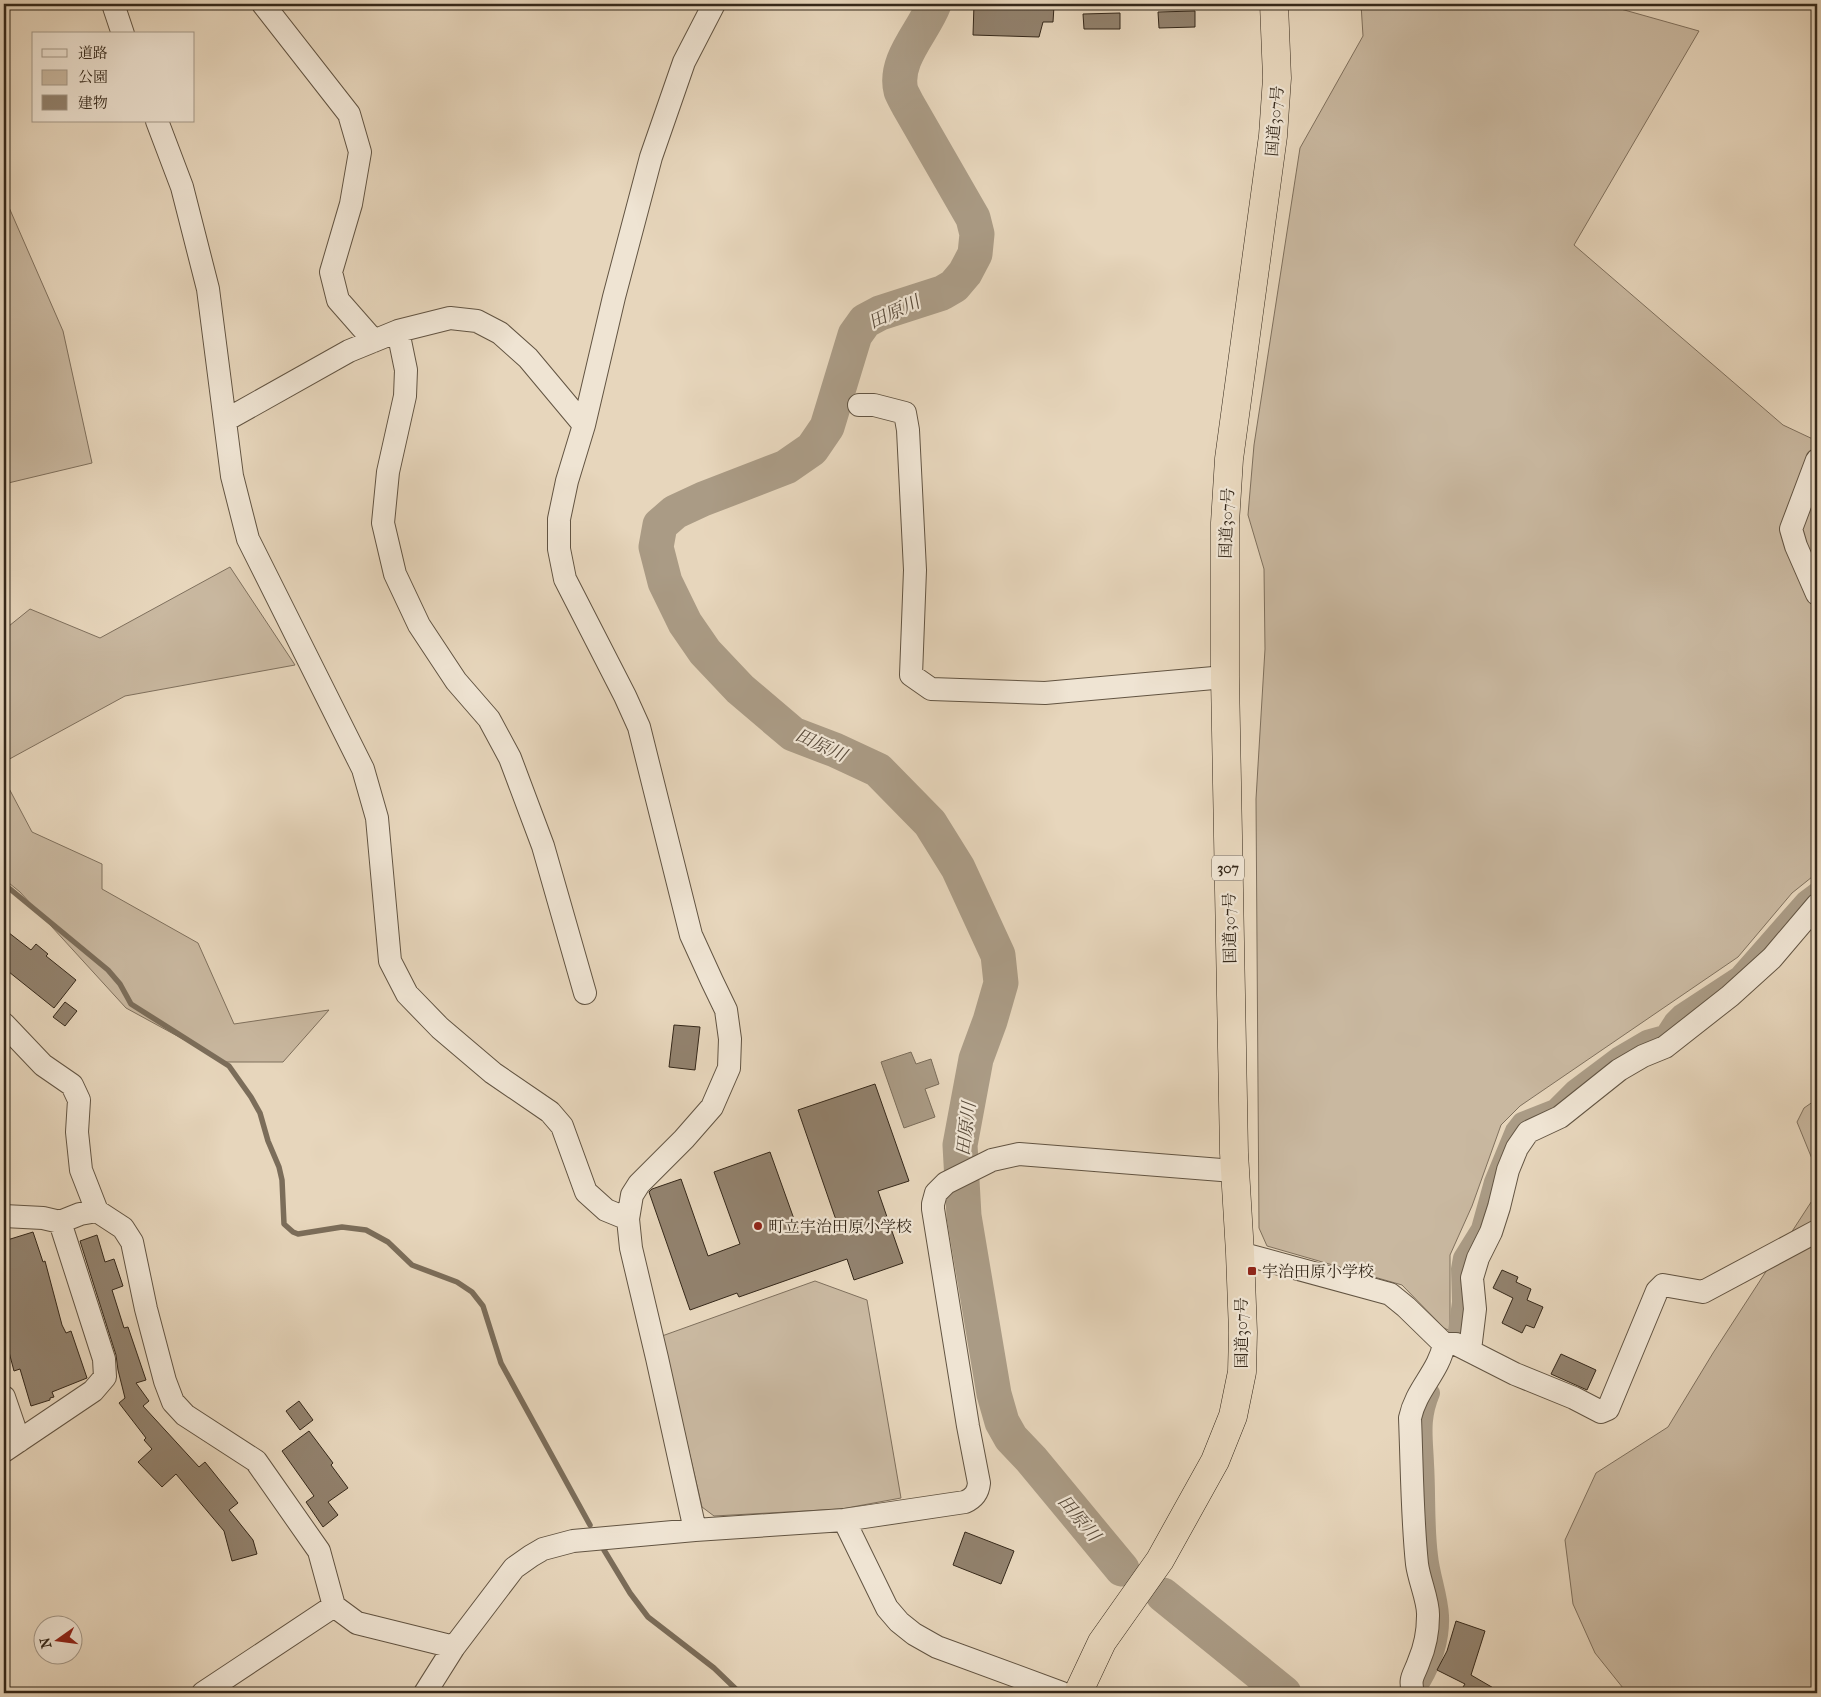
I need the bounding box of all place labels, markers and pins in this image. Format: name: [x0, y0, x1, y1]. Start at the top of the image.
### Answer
place label: 町立宇治田原小学校: [768, 1217, 912, 1236]
marker: 町立宇治田原小学校: [752, 1220, 764, 1232]
place label: 宇治田原小学校: [1262, 1262, 1374, 1281]
marker: 宇治田原小学校: [1246, 1265, 1258, 1277]

